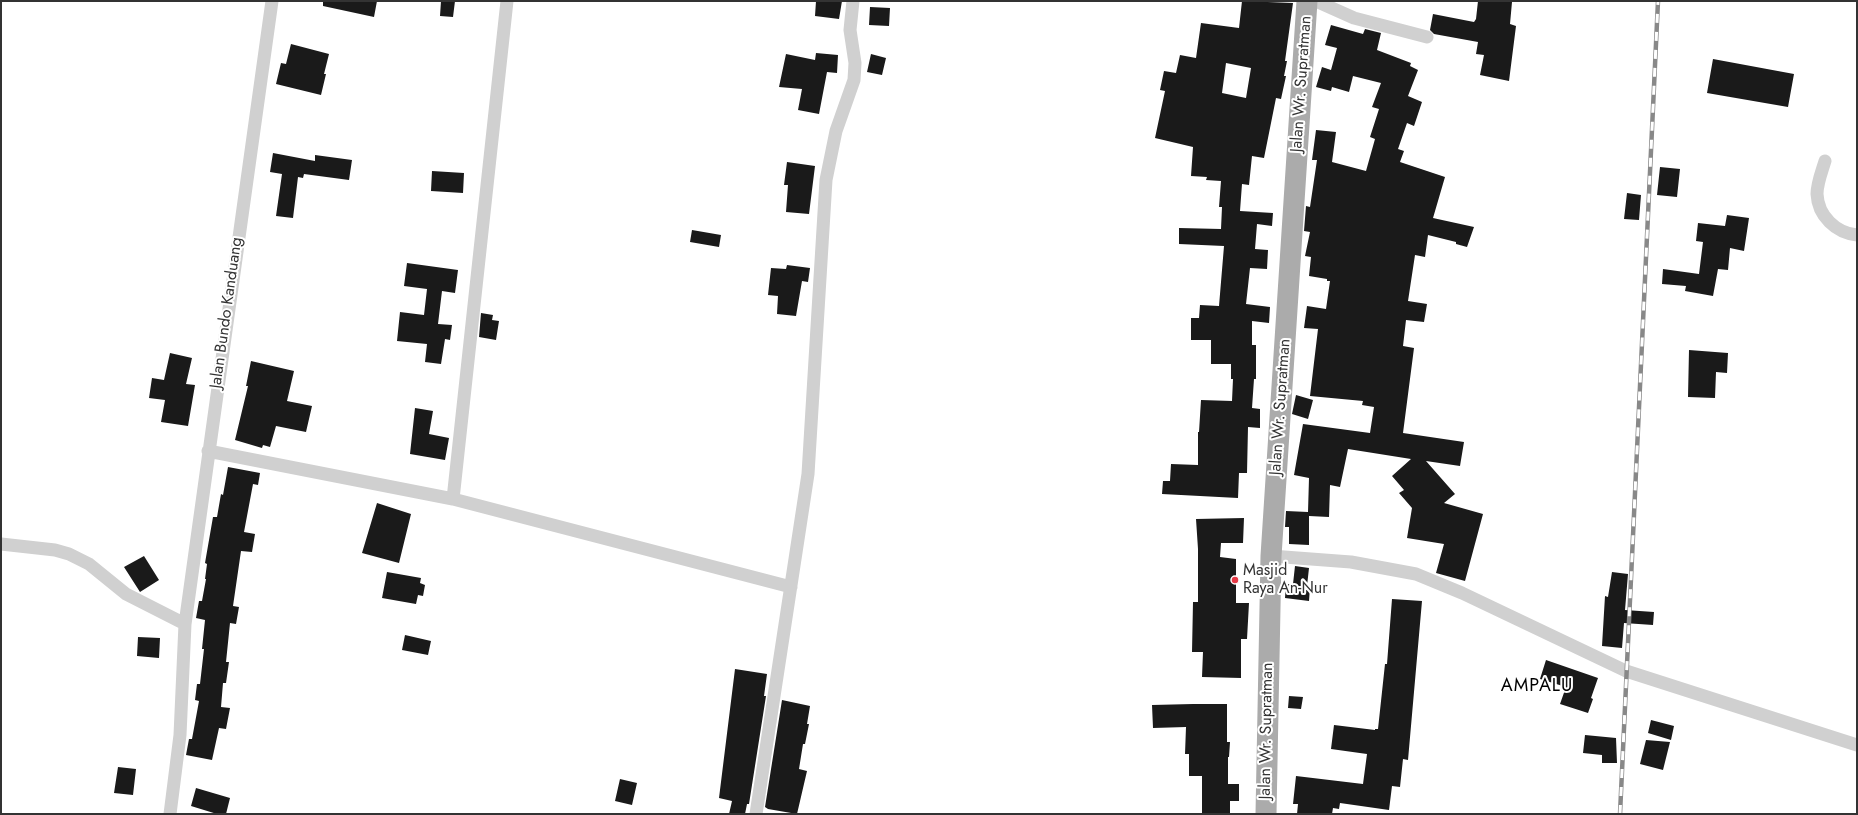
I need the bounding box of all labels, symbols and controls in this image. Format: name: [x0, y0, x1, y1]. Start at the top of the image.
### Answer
street label: Jalan Wr. Supratman: [1288, 15, 1316, 153]
street label: Jalan Bundo Kanduang: [207, 236, 247, 390]
street label: Jalan Wr. Supratman: [1267, 338, 1295, 476]
place label: Masjid Raya An-Nur: [1243, 561, 1328, 599]
marker: Masjid Raya An-Nur: [1230, 575, 1240, 585]
street label: Jalan Wr. Supratman: [1256, 662, 1278, 800]
district label: AMPALU: [1501, 676, 1573, 698]

